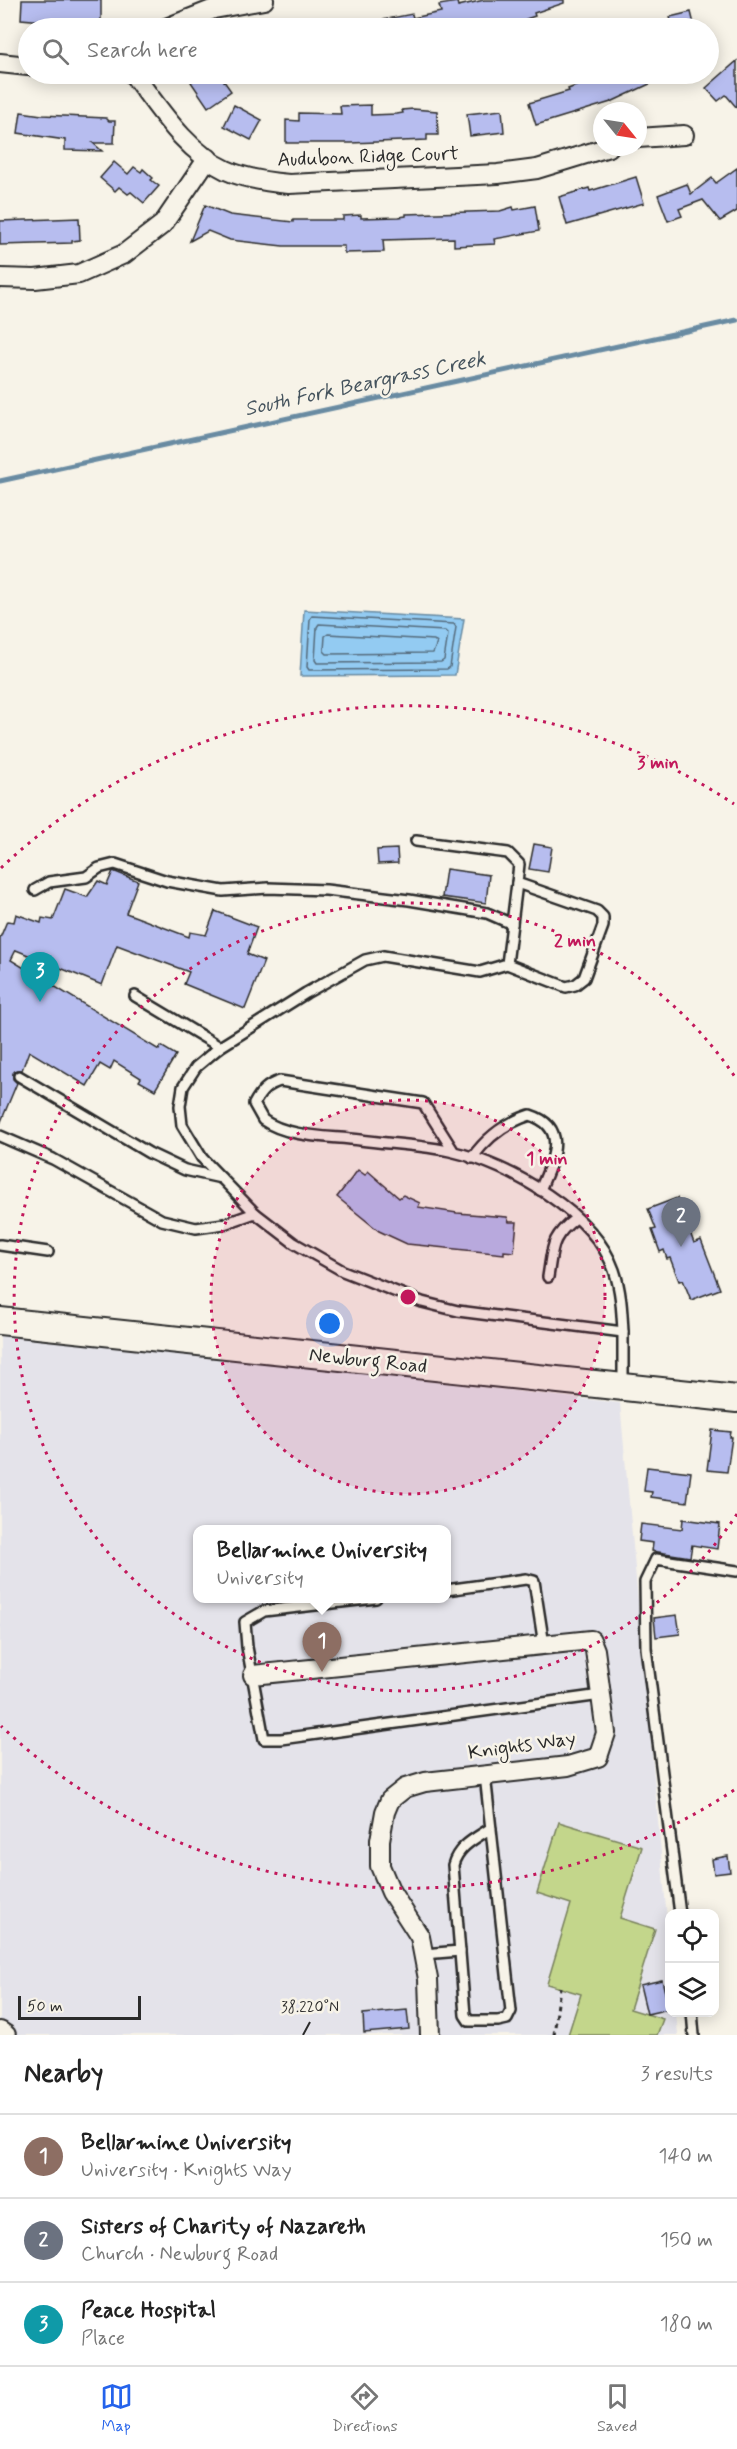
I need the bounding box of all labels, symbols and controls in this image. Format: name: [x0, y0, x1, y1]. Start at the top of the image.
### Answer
search box: [18, 18, 719, 84]
icon: search: [39, 35, 72, 68]
text: Search here: [87, 37, 198, 65]
north arrow: [593, 102, 647, 156]
street label: Audubon Ridge Court: [277, 140, 459, 175]
water label: South Fork Beargrass Creek: [242, 345, 489, 425]
text: 3 min: [637, 751, 679, 775]
text: 2 min: [554, 929, 596, 953]
pin: 3: [20, 952, 60, 1002]
text: 1 min: [526, 1147, 568, 1171]
pin: 2: [662, 1198, 700, 1247]
centre of rings: [398, 1287, 418, 1307]
your location: [315, 1309, 344, 1338]
street label: Newburg Road: [307, 1341, 428, 1383]
popup: [193, 1525, 451, 1603]
text: Bellarmine University: [217, 1537, 427, 1565]
text: University: [217, 1565, 304, 1592]
pin: 1: [302, 1622, 342, 1672]
street label: Knights Way: [466, 1725, 578, 1768]
map controls: [665, 1909, 719, 2017]
button: locate: [665, 1909, 719, 1963]
button: layers: [665, 1963, 719, 2017]
scale bar: [18, 1993, 141, 2020]
text: 50 m: [27, 1996, 63, 2017]
text: 38.220°N: [281, 1998, 339, 2018]
text: Nearby: [24, 2057, 103, 2091]
text: 3 results: [641, 2061, 713, 2088]
text: Bellarmine University: [81, 2129, 291, 2157]
text: 1: [39, 2143, 48, 2170]
text: 140 m: [659, 2143, 713, 2170]
text: University · Knights Way: [81, 2157, 292, 2184]
text: Sisters of Charity of Nazareth: [81, 2213, 366, 2241]
text: 2: [39, 2227, 48, 2254]
text: 150 m: [660, 2227, 713, 2254]
text: Church · Newburg Road: [81, 2241, 278, 2268]
text: Peace Hospital: [81, 2297, 216, 2325]
text: 3: [39, 2311, 48, 2338]
text: 180 m: [660, 2311, 713, 2338]
text: Place: [81, 2325, 125, 2352]
tab: Map: [100, 2380, 133, 2437]
tab: Directions: [332, 2380, 398, 2437]
tab: Saved: [597, 2380, 637, 2437]

